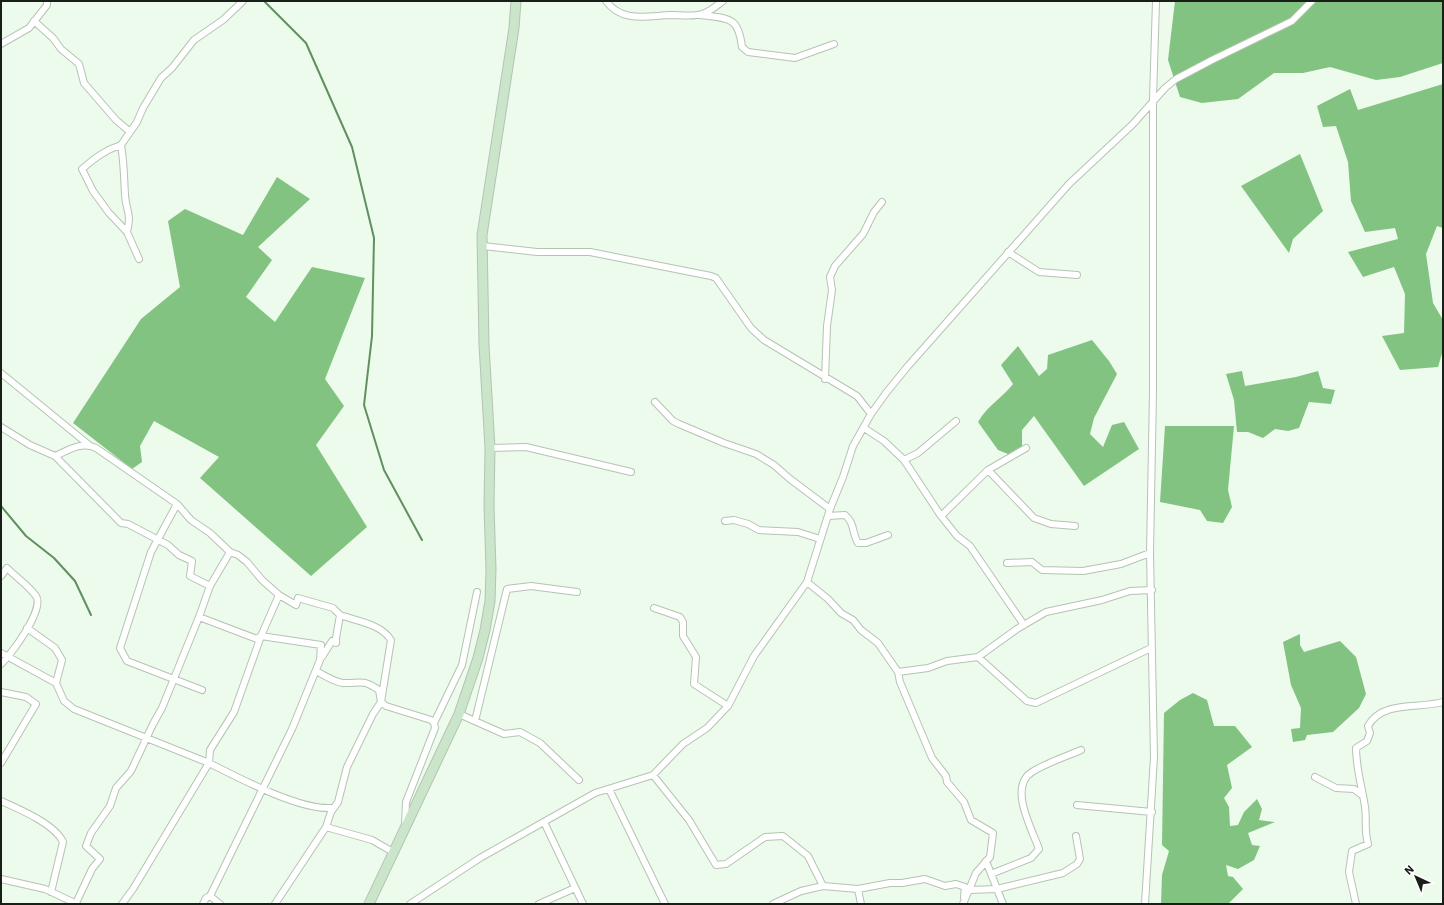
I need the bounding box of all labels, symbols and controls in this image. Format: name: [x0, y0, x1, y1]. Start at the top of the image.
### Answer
north arrow: [1396, 857, 1436, 897]
text: N: [1401, 862, 1417, 878]

